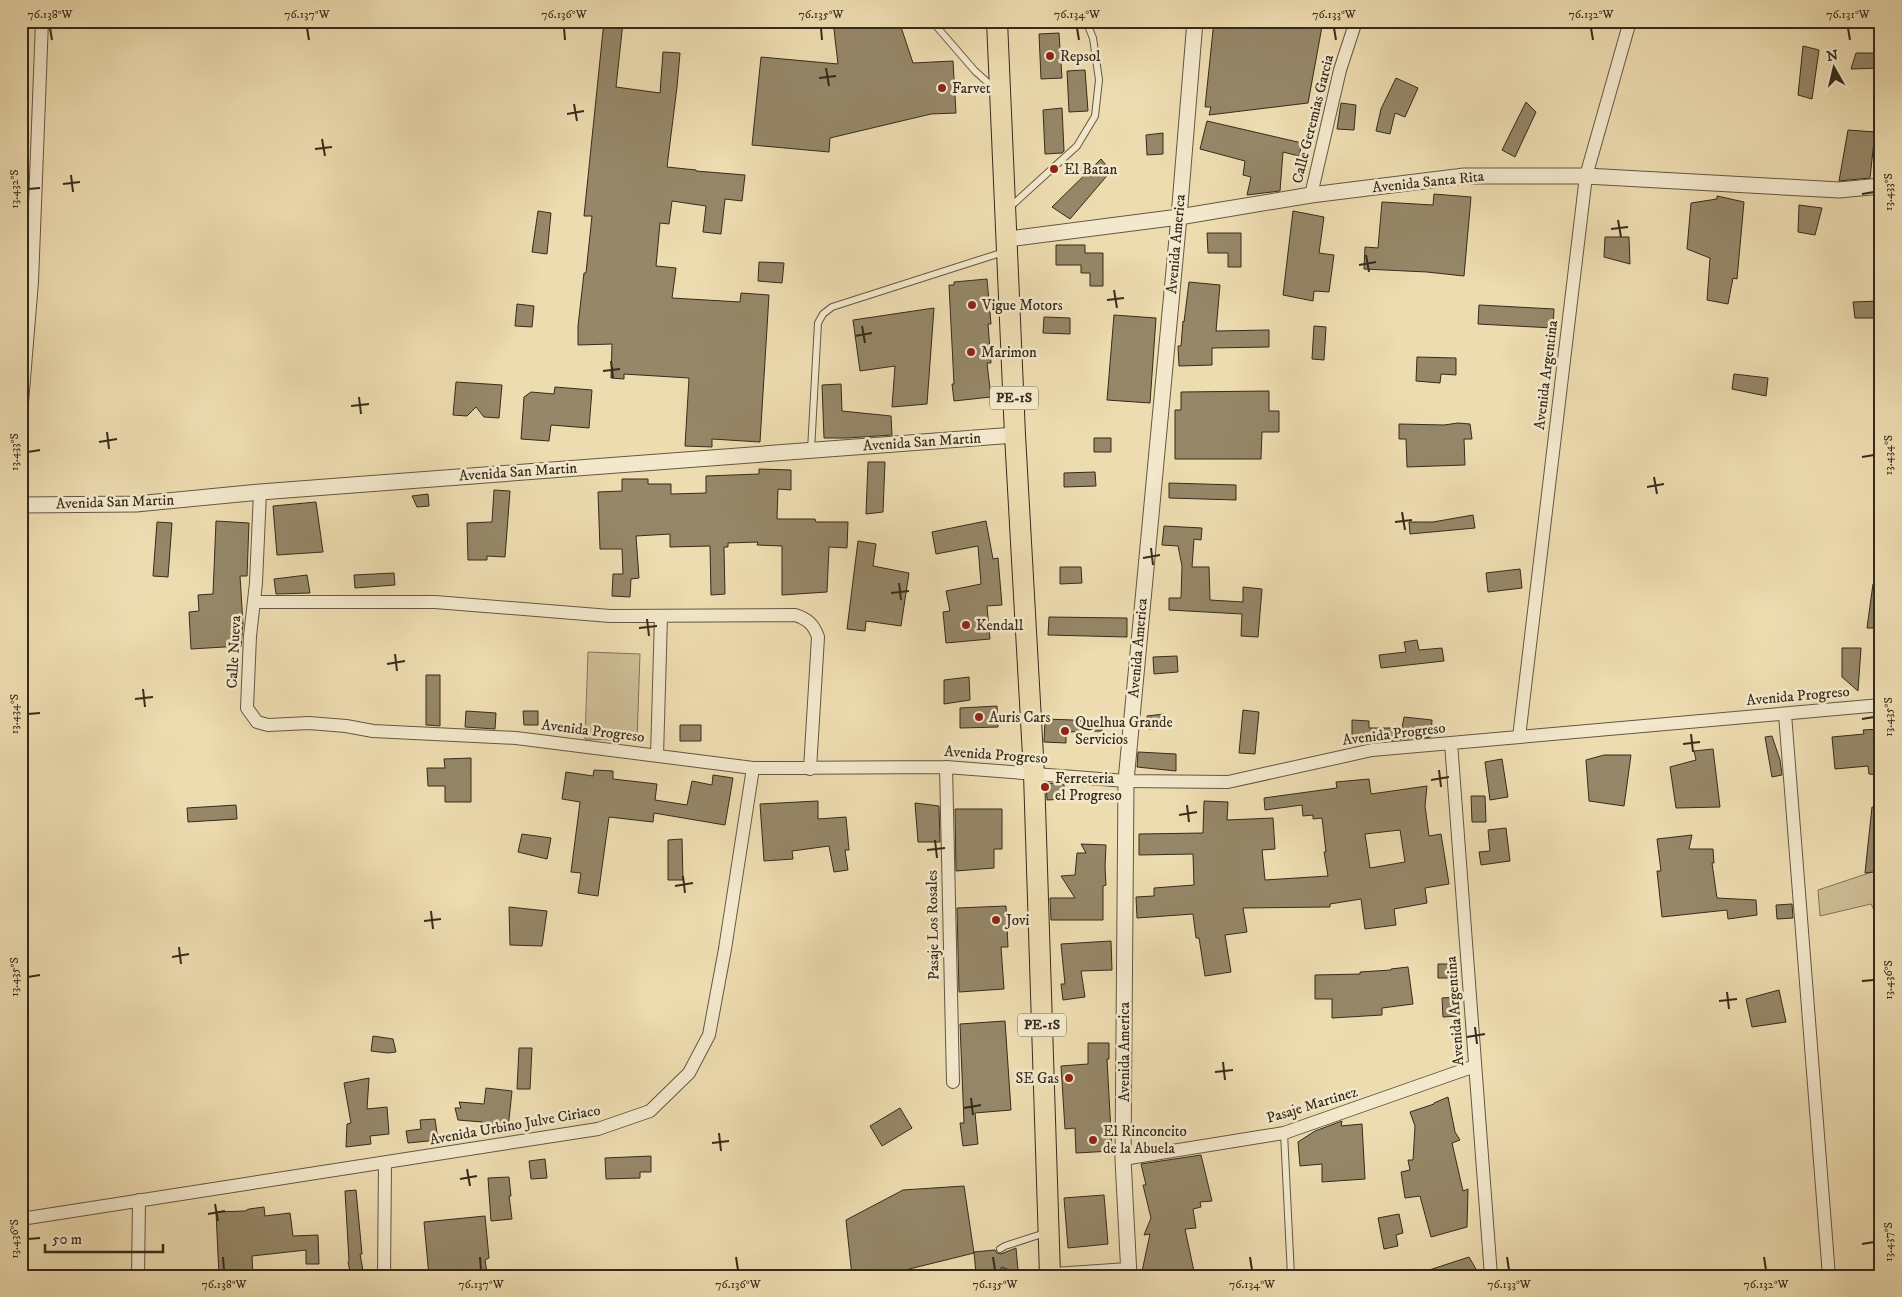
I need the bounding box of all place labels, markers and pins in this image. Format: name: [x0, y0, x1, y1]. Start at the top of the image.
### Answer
place label: Repsol: [1060, 47, 1101, 66]
marker: Repsol: [1044, 50, 1056, 62]
place label: Farvet: [952, 79, 991, 98]
marker: Farvet: [936, 82, 948, 94]
place label: El Batan: [1064, 160, 1117, 179]
marker: El Batan: [1048, 163, 1060, 175]
place label: Vigue Motors: [981, 296, 1063, 315]
marker: Vigue Motors: [966, 299, 978, 311]
place label: Marimon: [981, 343, 1037, 362]
marker: Marimon: [965, 346, 977, 358]
place label: Kendall: [976, 616, 1024, 635]
marker: Kendall: [960, 619, 972, 631]
place label: Auris Cars: [989, 708, 1050, 727]
marker: Auris Cars: [973, 711, 985, 723]
place label: Quelhua Grande Servicios: [1075, 713, 1173, 749]
marker: Quelhua Grande Servicios: [1059, 725, 1071, 737]
place label: Ferreteria el Progreso: [1055, 769, 1122, 805]
marker: Ferreteria el Progreso: [1039, 781, 1051, 793]
place label: Jovi: [1004, 911, 1030, 930]
marker: Jovi: [990, 914, 1002, 926]
place label: SE Gas: [1015, 1069, 1059, 1088]
marker: SE Gas: [1063, 1072, 1075, 1084]
place label: El Rinconcito de la Abuela: [1103, 1122, 1187, 1158]
marker: El Rinconcito de la Abuela: [1087, 1134, 1099, 1146]

